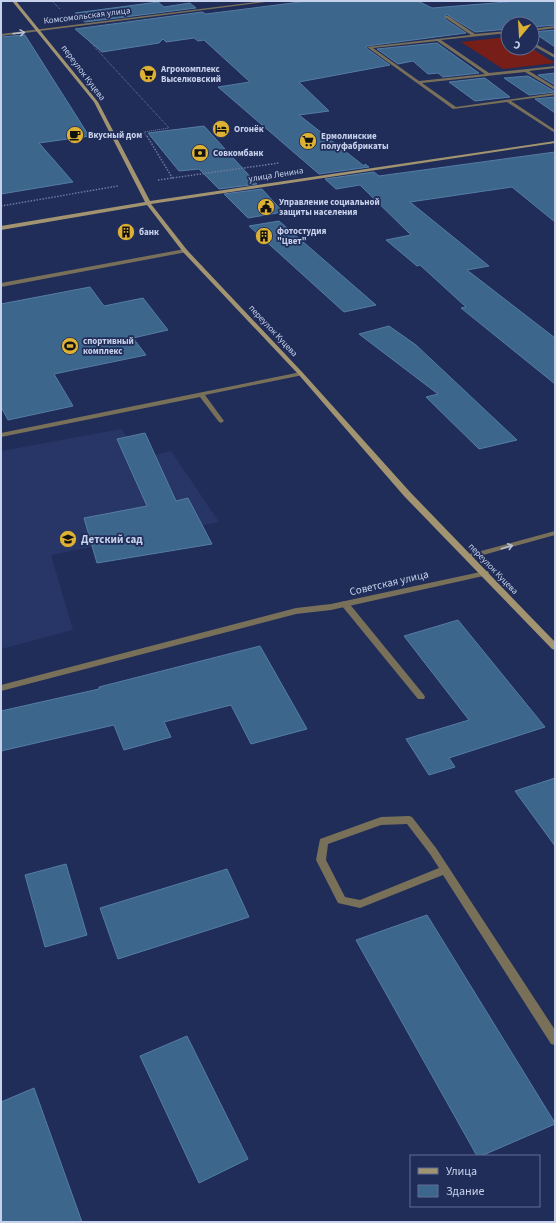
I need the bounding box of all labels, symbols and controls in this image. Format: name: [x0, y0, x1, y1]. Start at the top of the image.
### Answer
street label: Комсомольская улица: [43, 4, 131, 28]
north arrow: [500, 16, 540, 56]
one-way arrow: [12, 29, 25, 36]
text: С: [511, 37, 522, 53]
street label: переулок Куцева: [58, 42, 108, 104]
place label: Агрокомплекс Выселковский: [160, 63, 221, 86]
supermarket icon: Агрокомплекс Выселковский: [138, 64, 158, 84]
hotel icon: Огонёк: [211, 119, 231, 139]
place label: Огонёк: [234, 123, 264, 136]
cafe icon: Вкусный дом: [65, 125, 85, 145]
place label: Вкусный дом: [88, 129, 142, 142]
place label: Ермолинские полуфабрикаты: [321, 130, 389, 153]
supermarket icon: Ермолинские полуфабрикаты: [298, 131, 318, 151]
bank icon: Совкомбанк: [190, 143, 210, 163]
place label: Совкомбанк: [213, 147, 264, 160]
street label: улица Ленина: [248, 164, 304, 186]
place label: Управление социальной защиты населения: [279, 196, 380, 219]
public building icon: Управление социальной защиты населения: [256, 197, 276, 217]
building icon: банк: [116, 222, 136, 242]
place label: фотостудия "Цвет": [277, 225, 327, 248]
place label: банк: [139, 226, 159, 239]
building icon: фотостудия "Цвет": [254, 226, 274, 246]
street label: переулок Куцева: [245, 302, 301, 360]
place label: спортивный комплекс: [83, 335, 134, 358]
sports icon: спортивный комплекс: [60, 336, 80, 356]
school or university icon: Детский сад: [58, 529, 78, 549]
place label: Детский сад: [81, 532, 143, 547]
street label: переулок Куцева: [465, 540, 521, 598]
one-way arrow: [500, 543, 513, 550]
street label: Советская улица: [348, 567, 430, 599]
legend: [410, 1155, 540, 1207]
text: Улица: [446, 1163, 477, 1180]
text: Здание: [446, 1183, 485, 1200]

